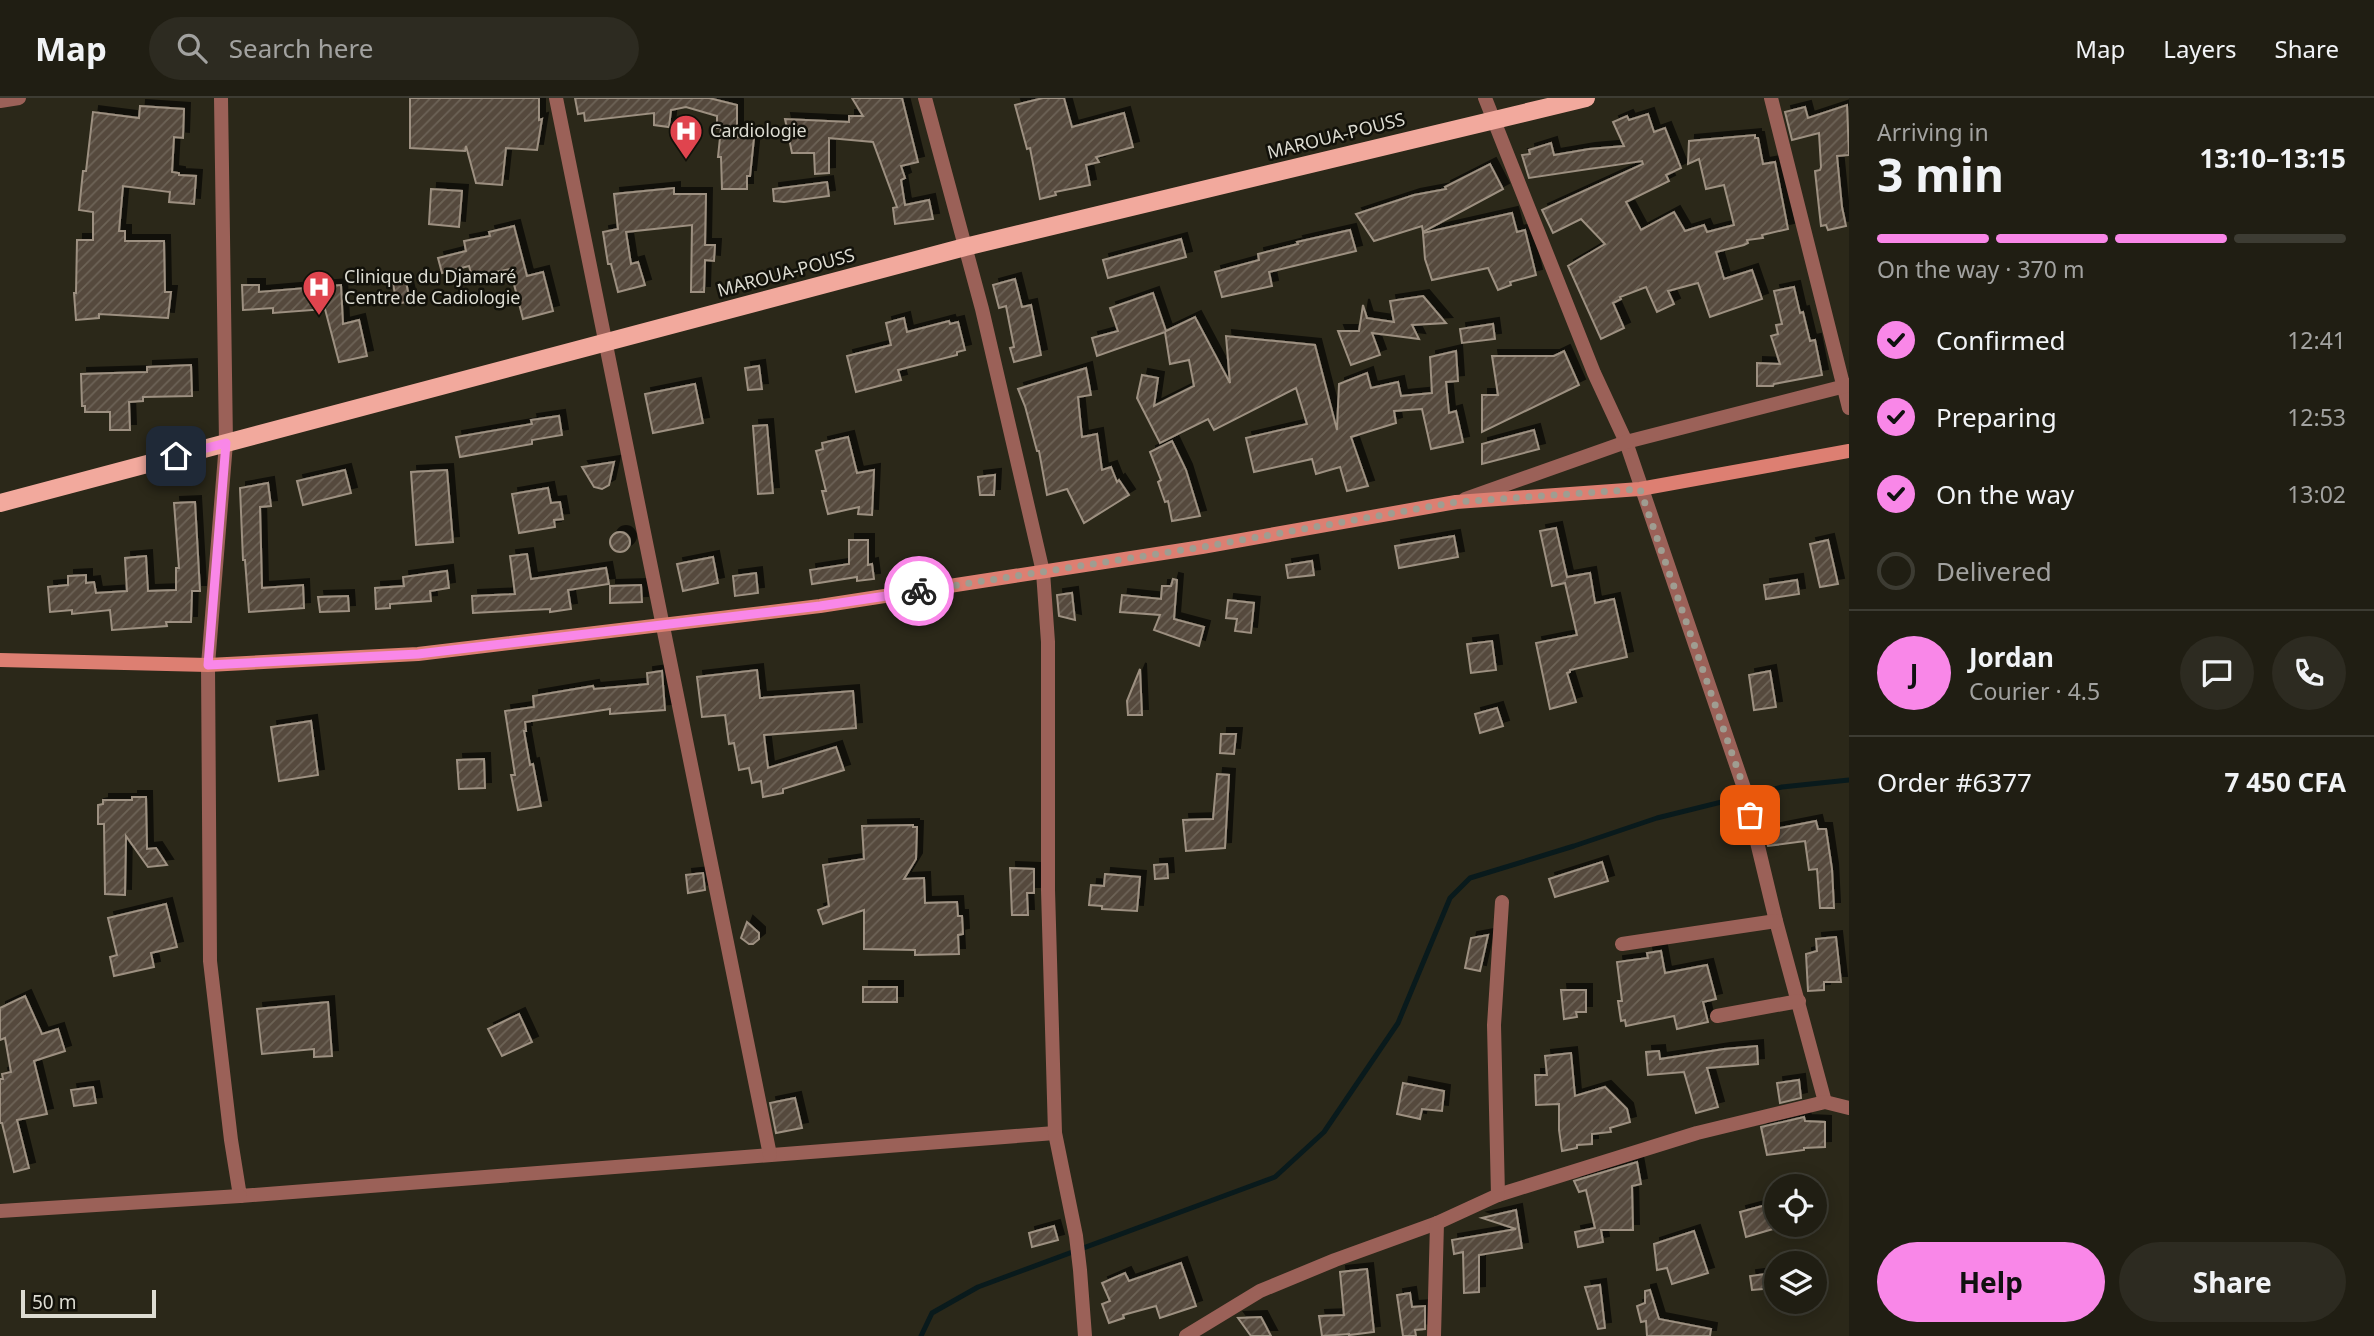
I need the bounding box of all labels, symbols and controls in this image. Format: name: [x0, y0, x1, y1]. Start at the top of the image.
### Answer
search box: [149, 17, 639, 80]
text: Map: [35, 26, 107, 71]
icon: search: [173, 29, 211, 67]
text: Search here: [229, 30, 373, 66]
text: Map: [2075, 32, 2125, 65]
text: Layers: [2163, 32, 2237, 65]
text: Share: [2275, 32, 2339, 65]
street label: MAROUA-POUSS: [1264, 106, 1407, 164]
hospital icon: Cardiologie: [667, 112, 705, 161]
text: Arriving in: [1877, 116, 1989, 148]
place label: Cardiologie: [710, 118, 807, 142]
text: 13:10–13:15: [2199, 140, 2346, 176]
text: 3 min: [1877, 143, 2004, 205]
street label: MAROUA-POUSS: [714, 242, 857, 302]
text: On the way · 370 m: [1877, 253, 2084, 285]
place label: Clinique du Djamaré Centre de Cadiologie: [344, 264, 520, 309]
hospital icon: Clinique du Djamaré Centre de Cadiologie: [300, 268, 338, 317]
icon: check: [1877, 321, 1915, 359]
text: Confirmed: [1936, 322, 2066, 358]
text: 12:41: [2287, 324, 2346, 356]
icon: check: [1877, 398, 1915, 436]
text: Preparing: [1936, 399, 2057, 435]
text: 12:53: [2287, 401, 2346, 433]
pin: [146, 426, 206, 486]
icon: home: [157, 437, 195, 475]
icon: check: [1877, 475, 1915, 513]
text: On the way: [1936, 476, 2074, 512]
text: 13:02: [2287, 478, 2346, 510]
text: Delivered: [1936, 553, 2052, 589]
courier: [884, 556, 954, 626]
icon: bike: [900, 572, 938, 610]
button: chat: [2180, 636, 2254, 710]
button: phone: [2272, 636, 2346, 710]
text: Jordan: [1969, 639, 2054, 675]
text: J: [1910, 655, 1918, 691]
text: Courier · 4.5: [1969, 675, 2100, 707]
text: Order #6377: [1877, 764, 2032, 800]
text: 7 450 CFA: [2225, 764, 2346, 800]
pin: [1720, 785, 1780, 845]
icon: bag: [1731, 796, 1769, 834]
map controls: [1764, 1174, 1827, 1314]
button: locate: [1764, 1174, 1827, 1237]
button: Help: [1877, 1242, 2105, 1322]
button: Share: [2119, 1242, 2346, 1322]
button: layers: [1764, 1251, 1827, 1314]
scale bar: [21, 1287, 156, 1319]
text: 50 m: [32, 1289, 76, 1315]

